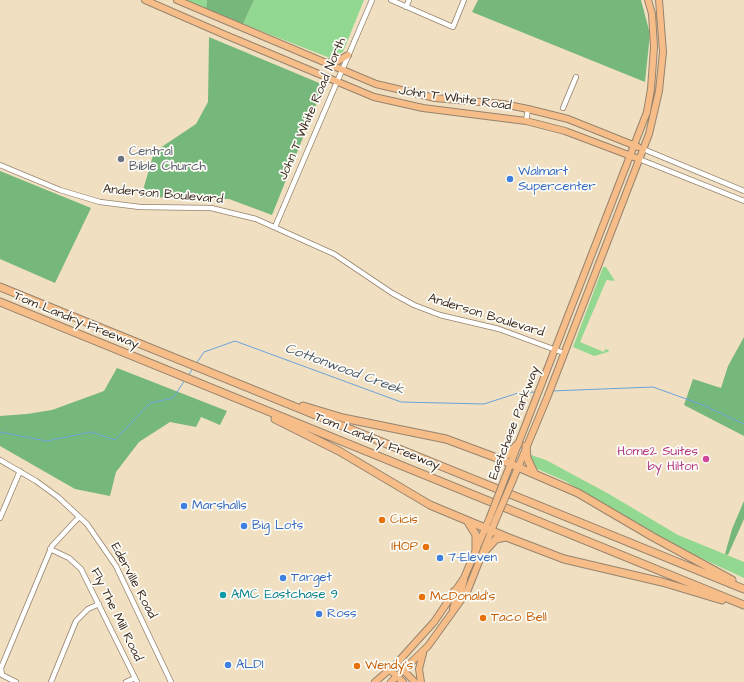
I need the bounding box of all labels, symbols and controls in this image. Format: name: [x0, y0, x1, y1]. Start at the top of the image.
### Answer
street label: John T White Road North: [276, 35, 350, 183]
street label: John T White Road: [398, 83, 512, 115]
place label: Central Bible Church: [129, 144, 206, 175]
marker: Central Bible Church: [116, 154, 126, 164]
place label: Walmart Supercenter: [518, 164, 596, 195]
marker: Walmart Supercenter: [505, 174, 515, 184]
street label: Anderson Boulevard: [102, 182, 224, 208]
street label: Tom Landry Freeway: [11, 289, 141, 353]
street label: Anderson Boulevard: [426, 291, 546, 341]
water label: Cottonwood Creek: [282, 341, 406, 399]
street label: Eastchase Parkway: [486, 364, 544, 482]
street label: Tom Landry Freeway: [312, 410, 442, 474]
place label: Home2 Suites by Hilton: [617, 444, 698, 475]
marker: Home2 Suites by Hilton: [701, 454, 711, 464]
place label: Marshalls: [192, 498, 247, 514]
marker: Marshalls: [179, 501, 189, 511]
place label: Cicis: [390, 512, 418, 528]
marker: Cicis: [377, 515, 387, 525]
place label: Big Lots: [252, 518, 303, 534]
marker: Big Lots: [239, 521, 249, 531]
place label: IHOP: [391, 539, 418, 555]
street label: Ederville Road: [107, 540, 159, 622]
marker: IHOP: [421, 542, 431, 552]
place label: 7-Eleven: [448, 550, 497, 566]
marker: 7-Eleven: [435, 553, 445, 563]
street label: Fly The Mill Road: [87, 566, 145, 664]
place label: Target: [291, 570, 332, 586]
marker: Target: [278, 573, 288, 583]
place label: AMC Eastchase 9: [231, 587, 338, 603]
place label: McDonald's: [430, 589, 495, 605]
marker: AMC Eastchase 9: [218, 590, 228, 600]
marker: McDonald's: [417, 592, 427, 602]
place label: Ross: [327, 606, 357, 622]
marker: Ross: [314, 609, 324, 619]
place label: Taco Bell: [491, 610, 547, 626]
marker: Taco Bell: [478, 613, 488, 623]
place label: ALDI: [236, 657, 264, 673]
place label: Wendy's: [365, 658, 413, 674]
marker: ALDI: [223, 660, 233, 670]
marker: Wendy's: [352, 661, 362, 671]

